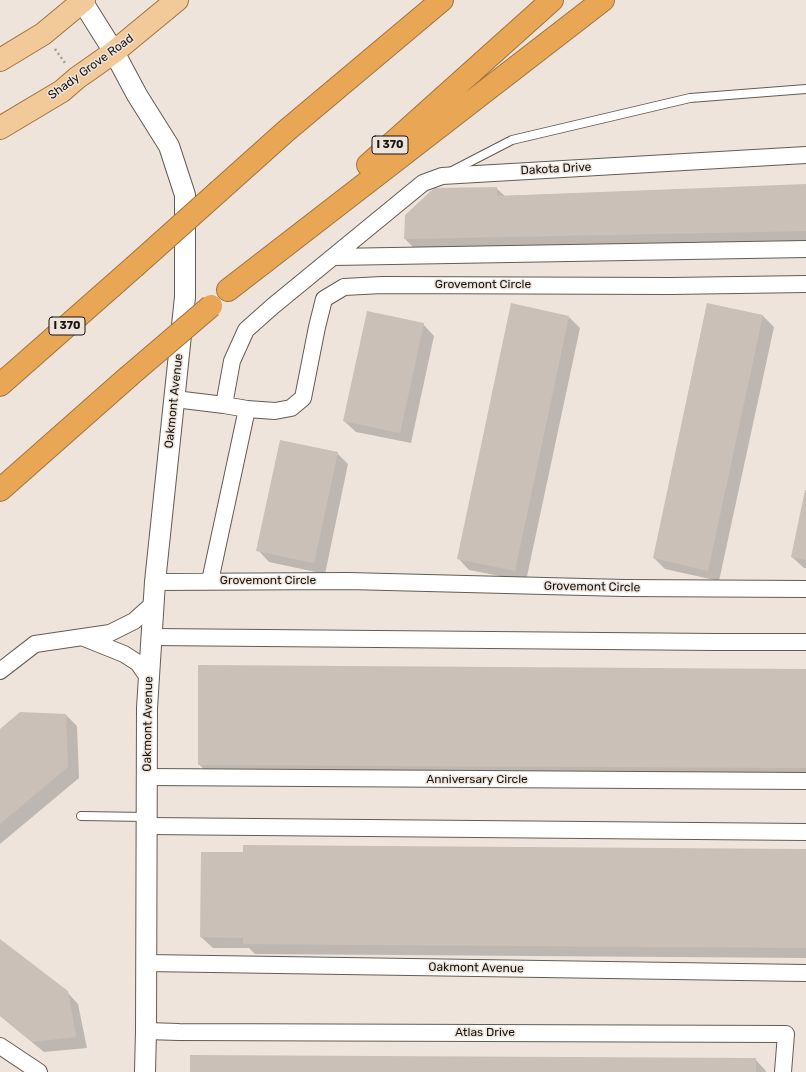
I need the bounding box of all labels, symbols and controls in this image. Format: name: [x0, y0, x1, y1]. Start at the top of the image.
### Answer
street label: Shady Grove Road: [46, 31, 136, 103]
road number: I 370: [372, 136, 408, 154]
street label: Dakota Drive: [520, 160, 592, 178]
street label: Grovemont Circle: [435, 278, 531, 292]
road number: I 370: [49, 317, 85, 335]
street label: Oakmont Avenue: [162, 353, 186, 449]
street label: Grovemont Circle: [220, 574, 316, 588]
street label: Grovemont Circle: [544, 579, 640, 595]
street label: Oakmont Avenue: [140, 676, 156, 772]
street label: Anniversary Circle: [426, 773, 528, 787]
street label: Oakmont Avenue: [428, 960, 524, 976]
street label: Atlas Drive: [455, 1026, 515, 1040]

